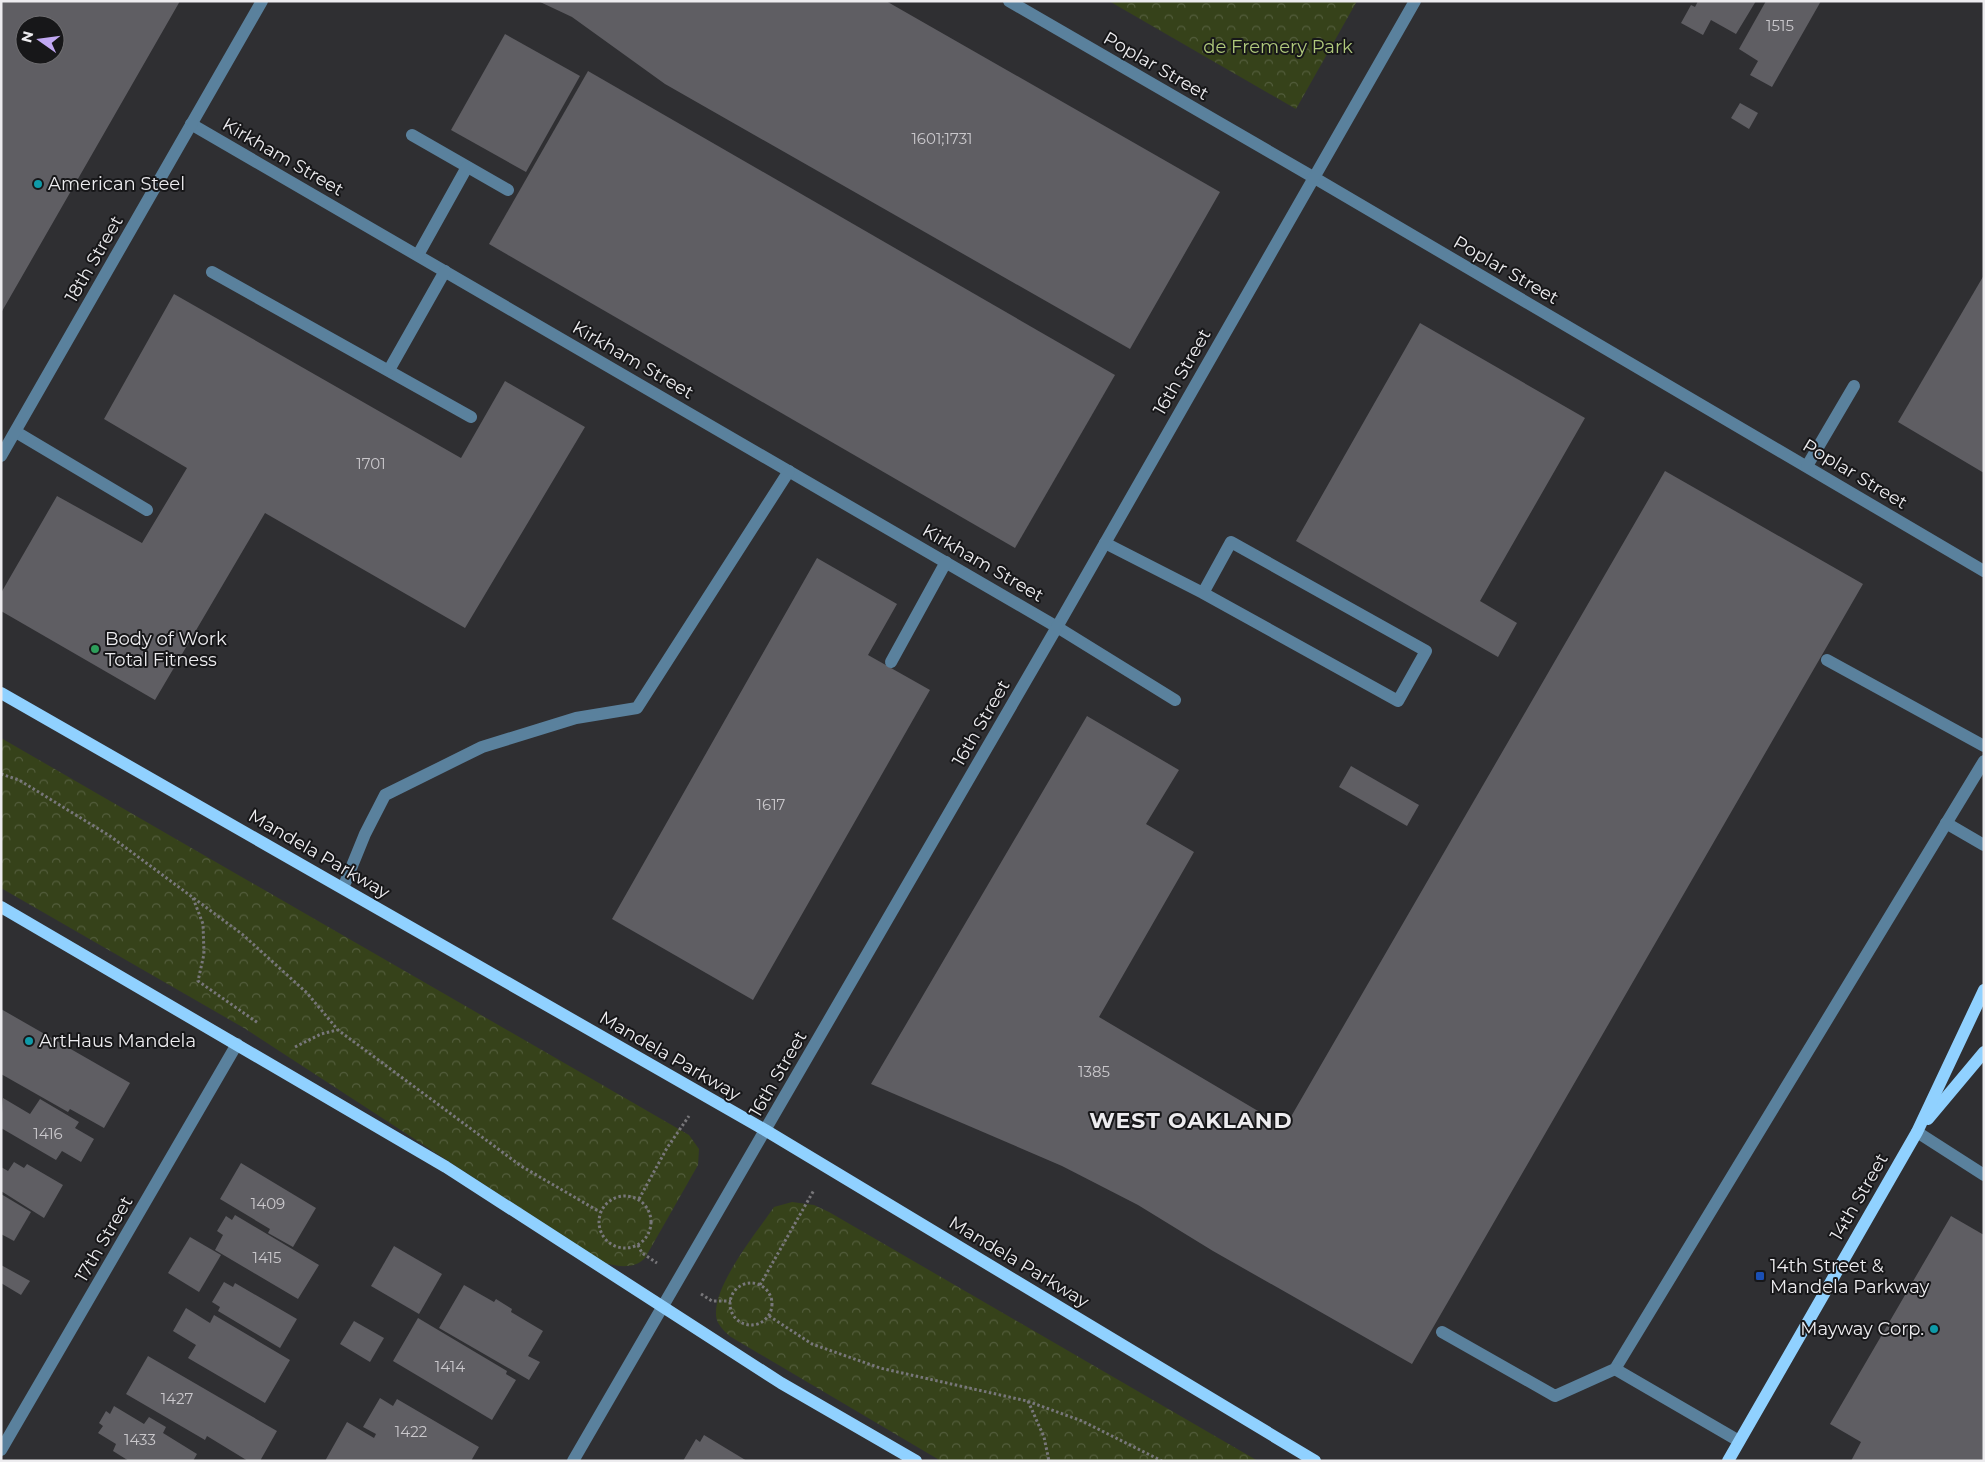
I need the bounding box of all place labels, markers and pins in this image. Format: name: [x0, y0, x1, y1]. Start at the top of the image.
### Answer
place label: American Steel: [48, 173, 185, 195]
marker: American Steel: [32, 178, 44, 190]
place label: Body of Work Total Fitness: [105, 628, 227, 671]
marker: Body of Work Total Fitness: [89, 643, 101, 655]
place label: ArtHaus Mandela: [39, 1030, 196, 1052]
marker: ArtHaus Mandela: [23, 1035, 35, 1047]
place label: 14th Street & Mandela Parkway: [1770, 1255, 1930, 1298]
marker: 14th Street & Mandela Parkway: [1754, 1270, 1766, 1282]
place label: Mayway Corp.: [1800, 1318, 1924, 1340]
marker: Mayway Corp.: [1928, 1323, 1940, 1335]

